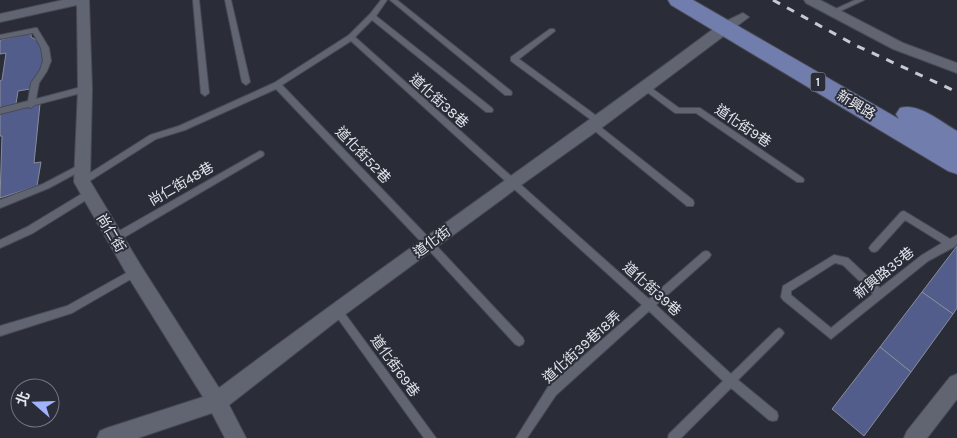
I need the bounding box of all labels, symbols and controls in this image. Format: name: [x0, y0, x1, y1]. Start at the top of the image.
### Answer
street label: 道化街38巷: [406, 70, 472, 132]
road number: 1: [810, 72, 826, 91]
street label: 新興路: [834, 87, 878, 123]
street label: 道化街9巷: [712, 101, 774, 151]
street label: 道化街52巷: [332, 123, 394, 187]
street label: 尚仁街48巷: [145, 159, 217, 209]
street label: 尚仁街: [93, 211, 129, 255]
street label: 道化街: [410, 223, 454, 261]
street label: 新興路35巷: [851, 244, 917, 302]
street label: 道化街39巷: [619, 258, 685, 320]
street label: 道化街39巷18弄: [539, 307, 625, 387]
street label: 道化街69巷: [367, 332, 423, 400]
north arrow: [10, 378, 60, 428]
text: 北: [13, 389, 34, 408]

